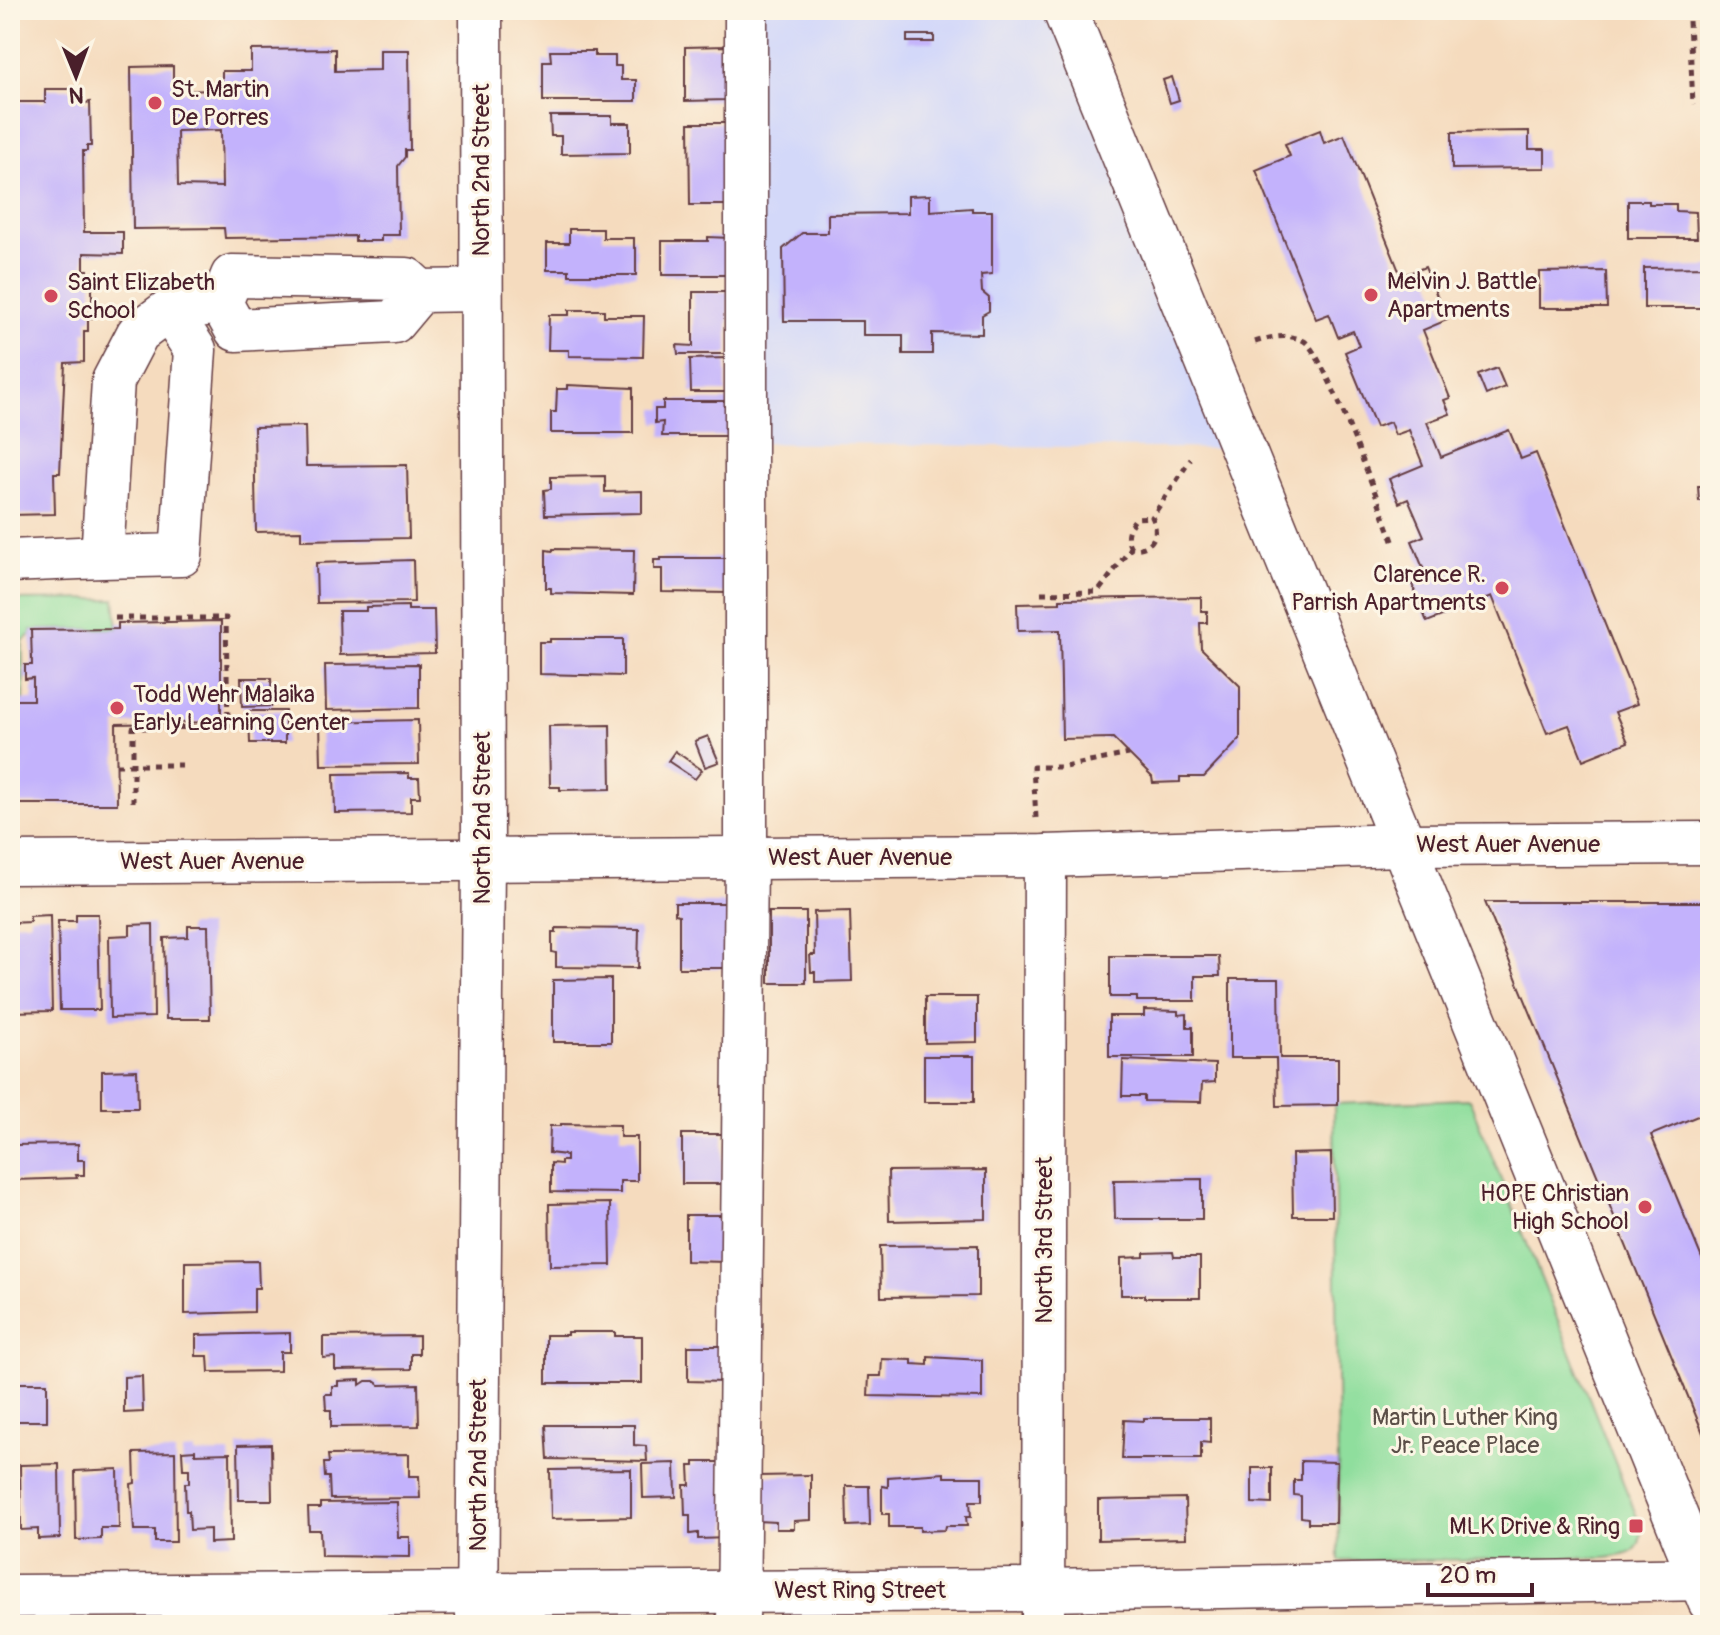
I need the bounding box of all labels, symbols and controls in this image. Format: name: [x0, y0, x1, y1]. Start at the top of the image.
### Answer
north arrow: [36, 36, 116, 116]
place label: St. Martin De Porres: [171, 75, 269, 132]
text: N: [69, 81, 84, 109]
street label: North 2nd Street: [467, 83, 496, 256]
marker: St. Martin De Porres: [146, 94, 164, 112]
place label: Melvin J. Battle Apartments: [1387, 267, 1537, 324]
place label: Saint Elizabeth School: [67, 268, 215, 325]
marker: Melvin J. Battle Apartments: [1362, 286, 1380, 304]
marker: Saint Elizabeth School: [42, 287, 60, 305]
place label: Clarence R. Parrish Apartments: [1291, 560, 1486, 617]
marker: Clarence R. Parrish Apartments: [1493, 579, 1511, 597]
place label: Todd Wehr Malaika Early Learning Center: [133, 680, 350, 737]
marker: Todd Wehr Malaika Early Learning Center: [108, 699, 126, 717]
street label: North 2nd Street: [468, 731, 497, 904]
street label: West Auer Avenue: [1416, 830, 1600, 859]
street label: West Auer Avenue: [768, 843, 952, 872]
street label: West Auer Avenue: [120, 847, 304, 876]
street label: North 3rd Street: [1030, 1156, 1059, 1324]
place label: HOPE Christian High School: [1480, 1179, 1629, 1236]
marker: HOPE Christian High School: [1636, 1198, 1654, 1216]
street label: North 2nd Street: [464, 1378, 493, 1551]
park label: Martin Luther King Jr. Peace Place: [1372, 1403, 1558, 1460]
place label: MLK Drive & Ring: [1449, 1512, 1620, 1541]
marker: MLK Drive & Ring: [1627, 1517, 1645, 1535]
scale bar: [1428, 1547, 1532, 1597]
text: 20 m: [1440, 1561, 1496, 1590]
street label: West Ring Street: [774, 1576, 946, 1605]

